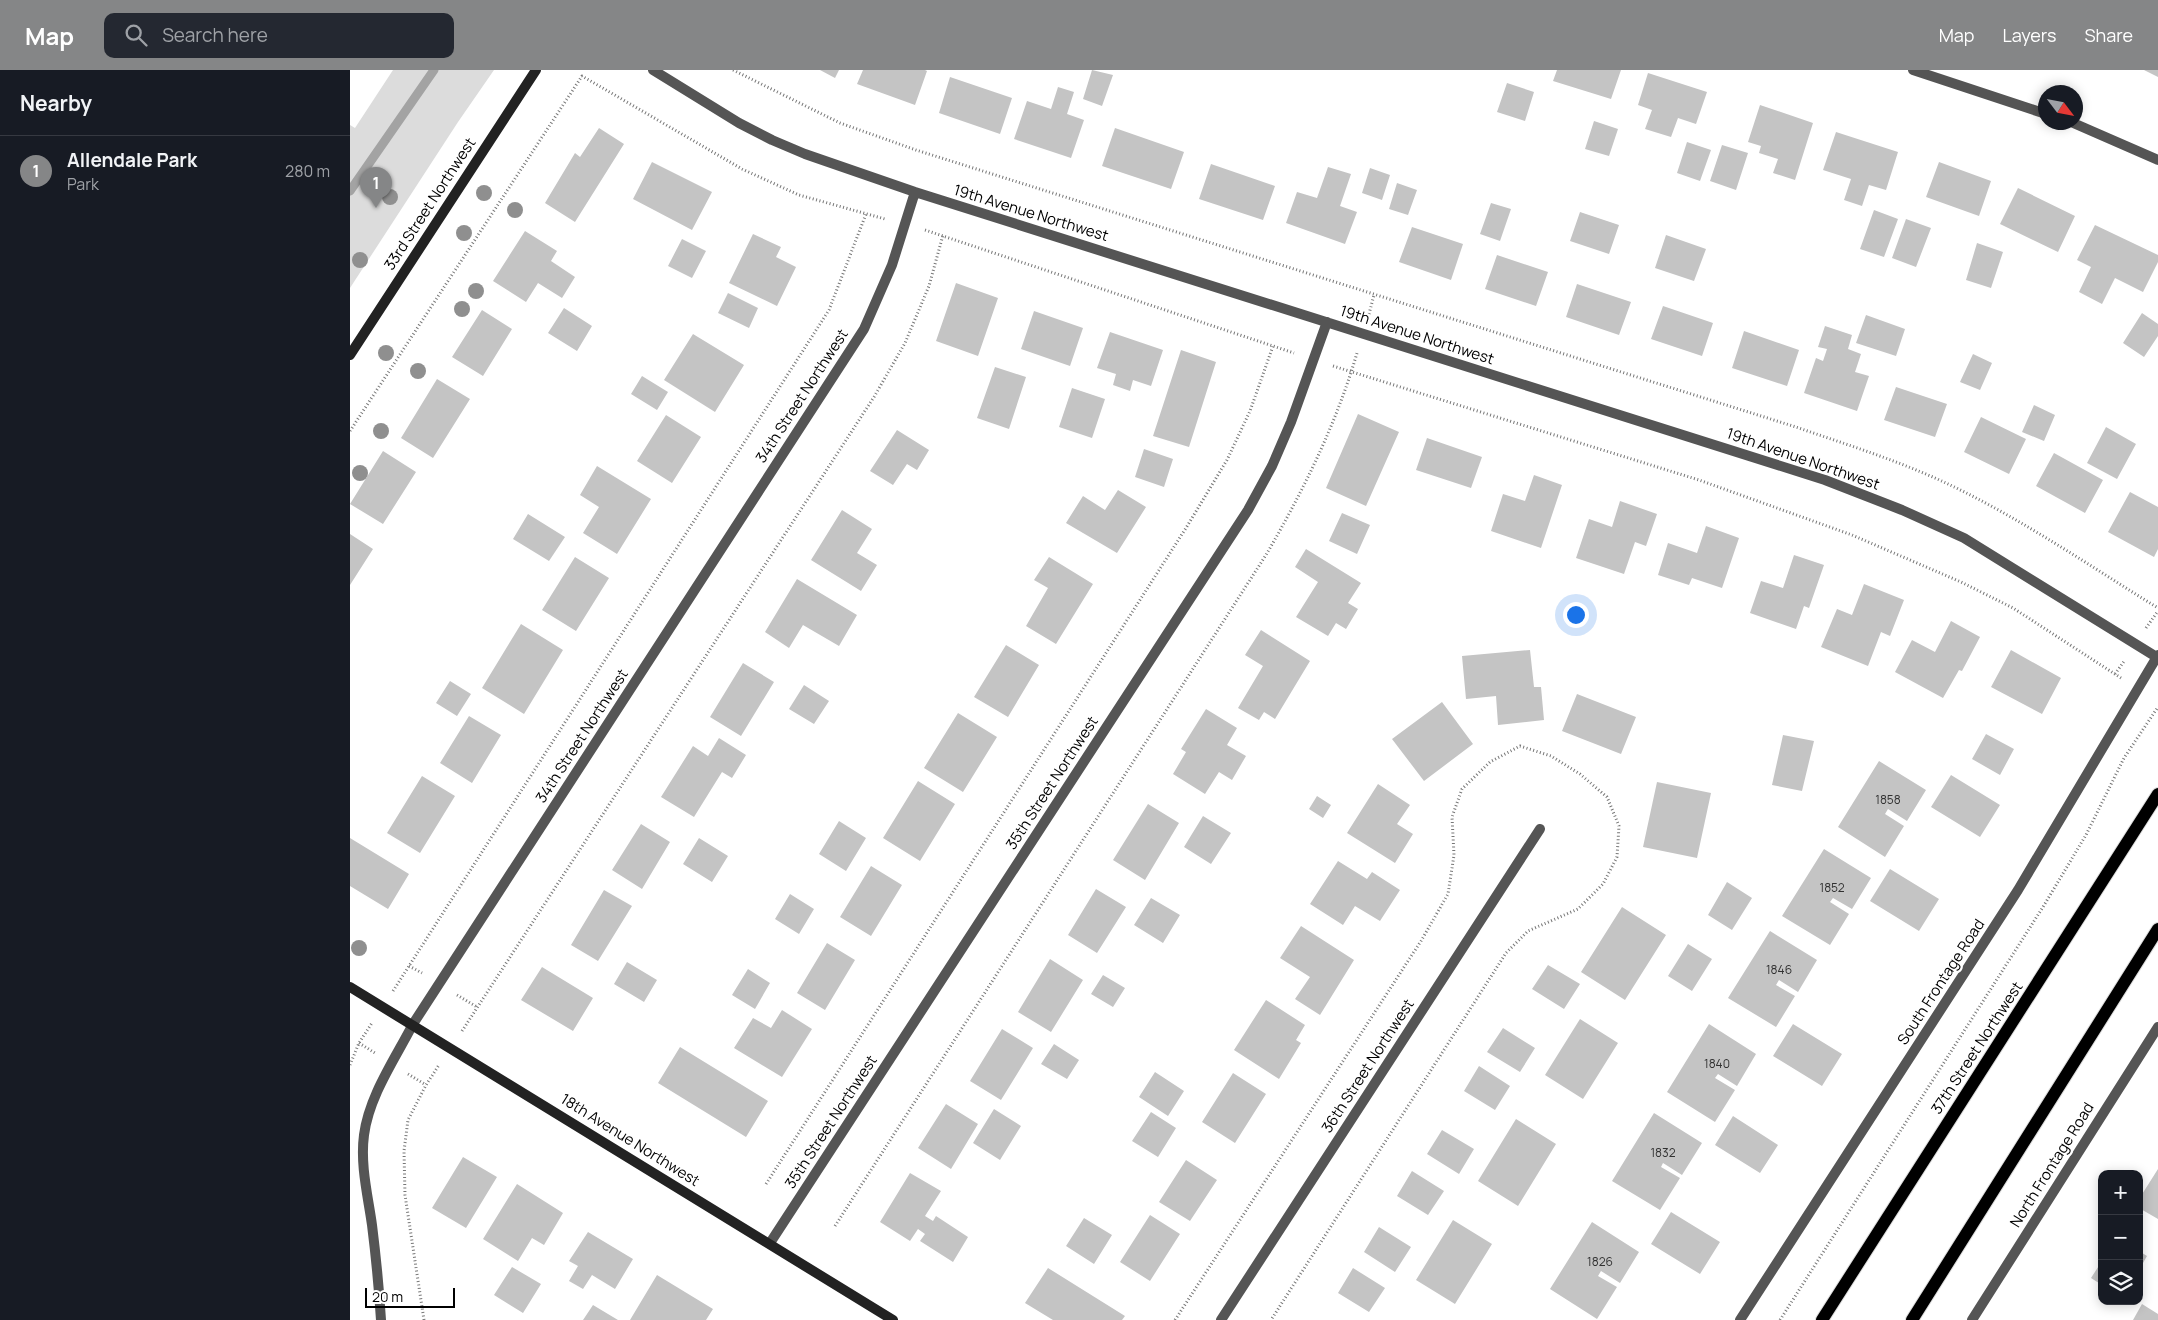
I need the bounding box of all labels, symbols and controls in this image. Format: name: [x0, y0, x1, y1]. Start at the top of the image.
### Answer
search box: [104, 13, 454, 58]
text: Map: [25, 19, 74, 52]
icon: search: [122, 21, 150, 49]
text: Search here: [162, 22, 268, 48]
text: Map: [1939, 23, 1974, 47]
text: Layers: [2002, 23, 2056, 47]
text: Share: [2084, 23, 2133, 47]
north arrow: [2038, 85, 2083, 130]
text: Nearby: [20, 89, 92, 117]
street label: 33rd Street Northwest: [379, 133, 480, 274]
text: Allendale Park: [67, 147, 197, 173]
text: 1: [32, 160, 40, 182]
text: 280 m: [285, 160, 330, 182]
pin: 1: [360, 167, 392, 208]
text: Park: [67, 173, 99, 195]
street label: 19th Avenue Northwest: [951, 179, 1111, 246]
street label: 19th Avenue Northwest: [1337, 300, 1497, 369]
street label: 34th Street Northwest: [750, 325, 853, 467]
street label: 19th Avenue Northwest: [1724, 422, 1883, 495]
your location: [1563, 602, 1589, 628]
street label: 34th Street Northwest: [530, 665, 633, 807]
street label: 35th Street Northwest: [1000, 712, 1103, 854]
house number: 1858: [1875, 791, 1901, 808]
house number: 1852: [1819, 879, 1845, 896]
street label: South Frontage Road: [1892, 915, 1989, 1049]
house number: 1846: [1766, 961, 1792, 978]
street label: 37th Street Northwest: [1926, 977, 2027, 1118]
street label: 36th Street Northwest: [1316, 995, 1419, 1137]
street label: 35th Street Northwest: [779, 1051, 882, 1193]
house number: 1840: [1704, 1055, 1730, 1072]
street label: 18th Avenue Northwest: [557, 1088, 704, 1191]
street label: North Frontage Road: [2005, 1098, 2099, 1231]
house number: 1832: [1650, 1144, 1676, 1161]
map controls: [2098, 1170, 2143, 1305]
button: +: [2098, 1170, 2143, 1215]
button: −: [2098, 1215, 2143, 1260]
house number: 1826: [1587, 1253, 1613, 1270]
button: layers: [2098, 1260, 2143, 1305]
scale bar: [365, 1285, 455, 1308]
text: 20 m: [372, 1287, 403, 1306]

